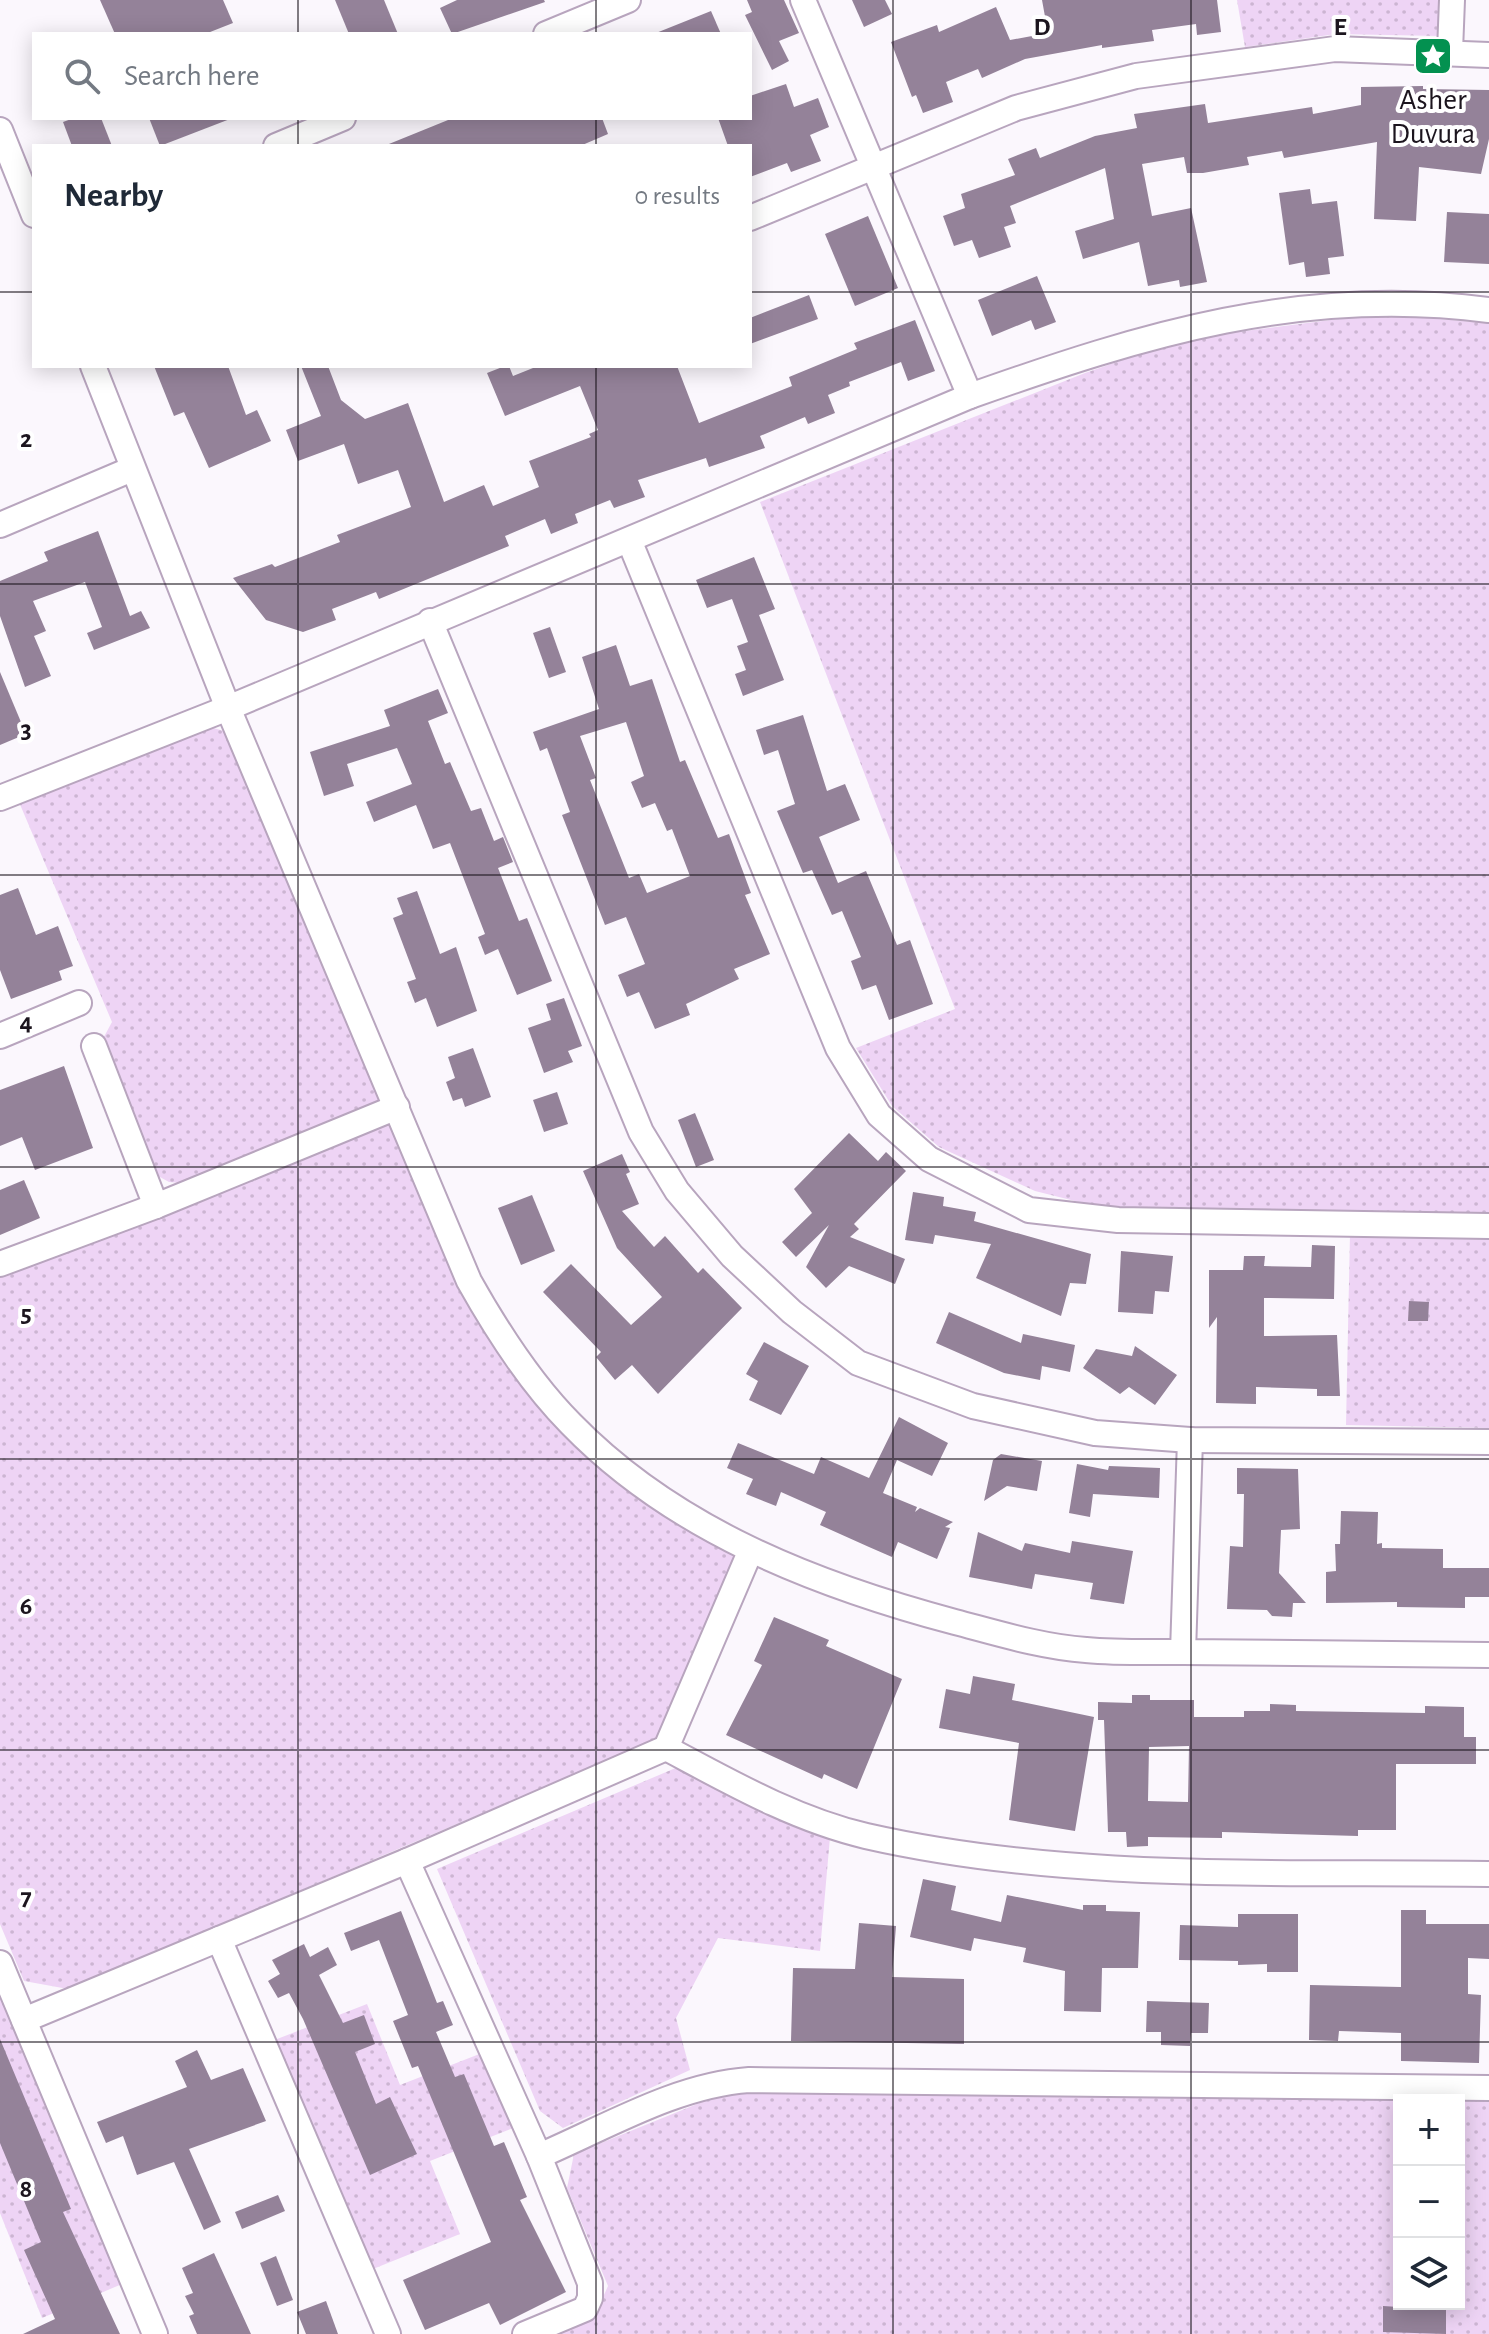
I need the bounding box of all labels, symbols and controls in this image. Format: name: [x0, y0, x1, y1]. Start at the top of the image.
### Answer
text: D: [1033, 14, 1051, 40]
text: E: [1333, 14, 1347, 40]
search box: [32, 32, 752, 120]
place icon: Asher Duvura: [1412, 35, 1454, 77]
icon: search: [60, 54, 104, 98]
text: Search here: [124, 61, 260, 91]
place label: Asher Duvura: [1390, 85, 1476, 149]
text: Nearby: [64, 179, 163, 213]
text: 0 results: [634, 183, 720, 209]
text: 2: [20, 426, 32, 452]
text: 3: [20, 717, 32, 743]
text: 4: [19, 1009, 33, 1035]
text: 5: [20, 1301, 32, 1327]
text: 6: [20, 1593, 32, 1619]
text: 7: [20, 1884, 32, 1910]
map controls: [1393, 2094, 1465, 2310]
button: +: [1393, 2094, 1465, 2166]
button: −: [1393, 2166, 1465, 2238]
text: 8: [20, 2176, 32, 2202]
button: layers: [1393, 2238, 1465, 2310]

